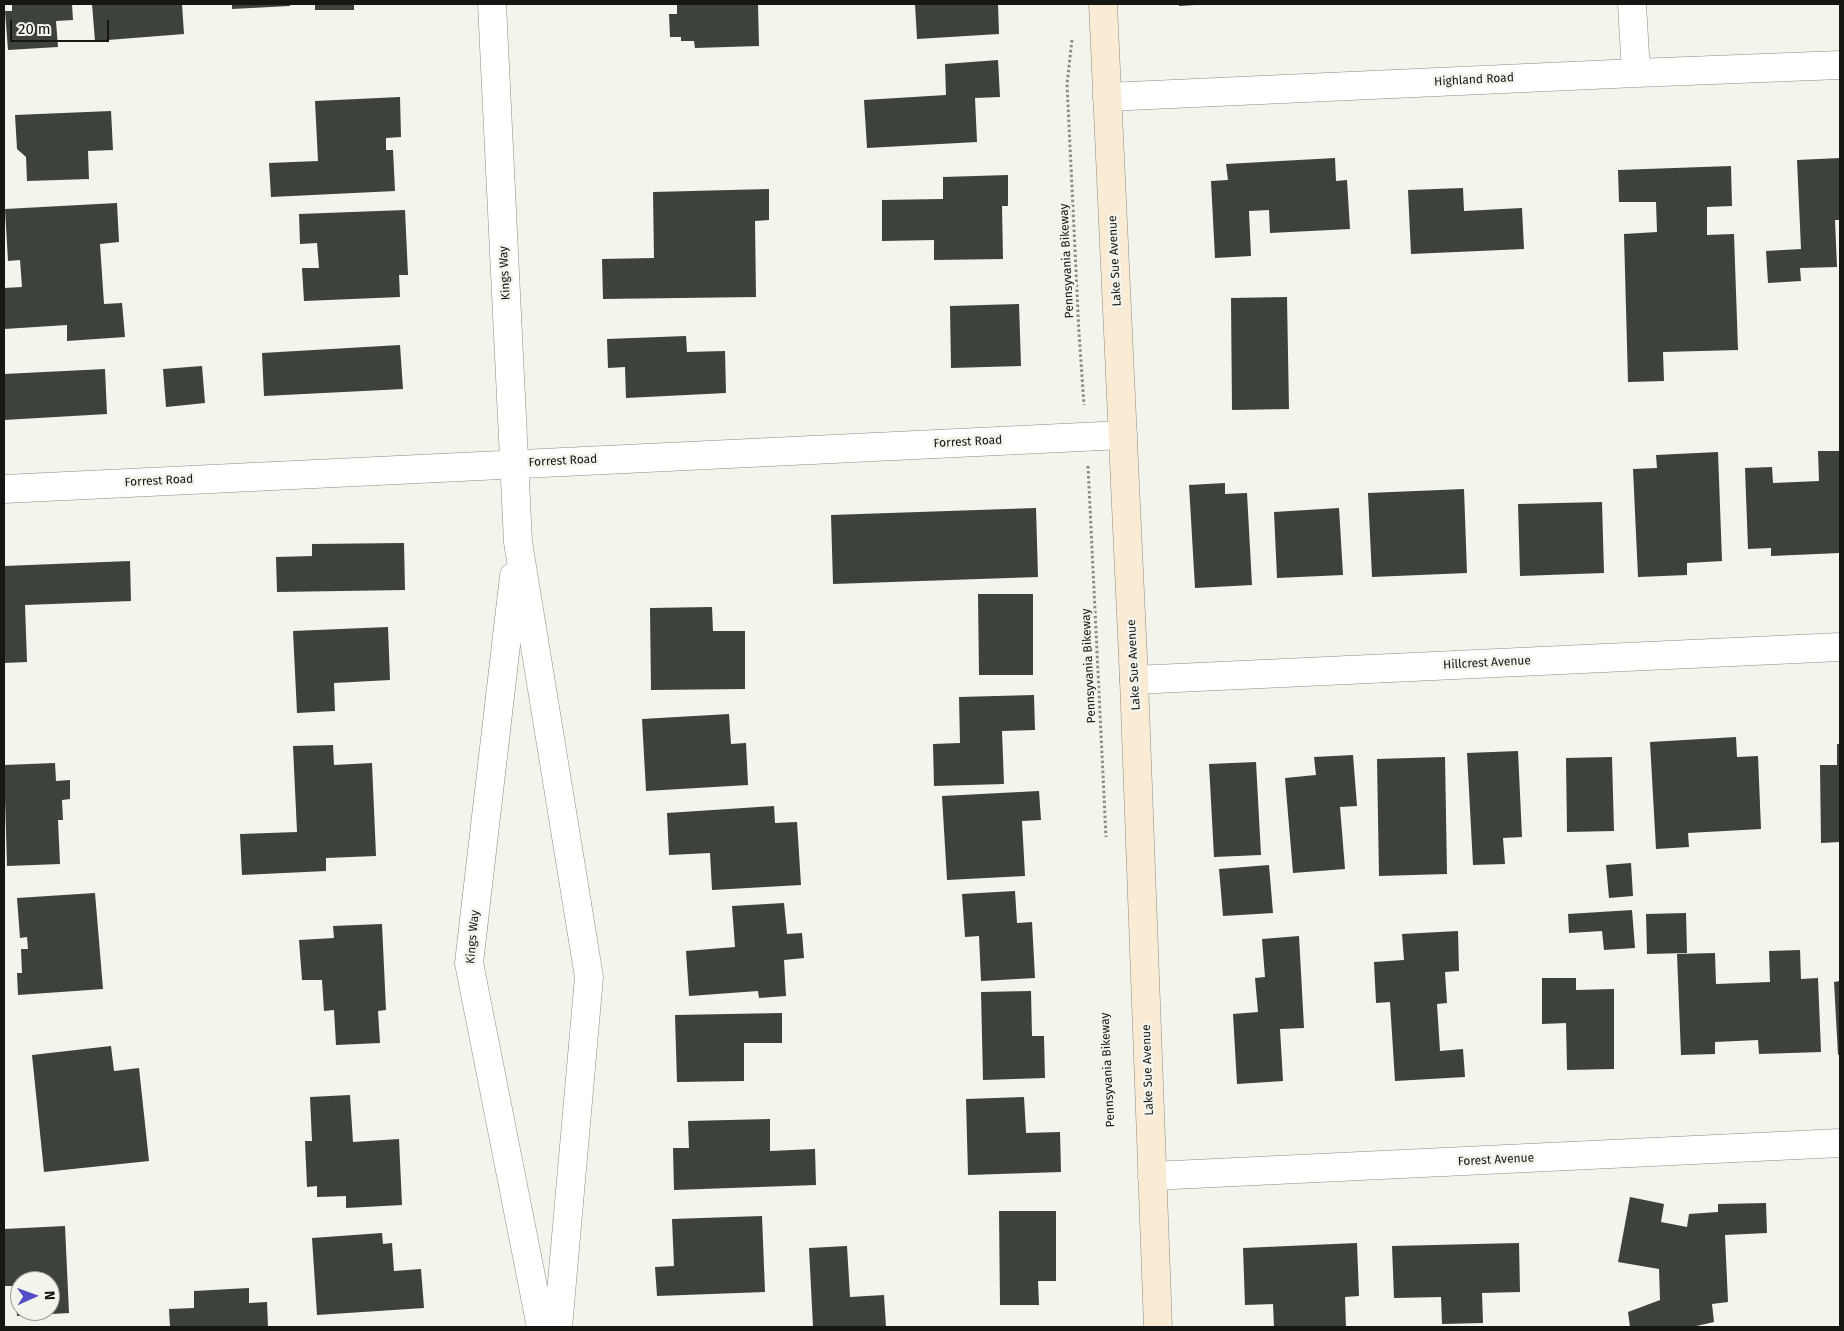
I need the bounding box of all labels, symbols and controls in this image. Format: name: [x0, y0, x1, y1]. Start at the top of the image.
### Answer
scale bar: [12, 10, 111, 42]
text: 20 m: [18, 20, 51, 38]
street label: Highland Road: [1434, 71, 1514, 89]
street label: Pennsyvania Bikeway: [1057, 203, 1077, 319]
street label: Lake Sue Avenue: [1105, 215, 1125, 307]
street label: Kings Way: [496, 246, 514, 300]
street label: Forrest Road: [933, 433, 1003, 451]
street label: Forrest Road: [528, 452, 598, 470]
street label: Forrest Road: [124, 472, 194, 490]
street label: Pennsyvania Bikeway: [1079, 608, 1099, 724]
street label: Lake Sue Avenue: [1124, 619, 1144, 711]
street label: Hillcrest Avenue: [1443, 654, 1531, 672]
street label: Kings Way: [463, 909, 483, 965]
street label: Pennsyvania Bikeway: [1098, 1012, 1118, 1128]
street label: Lake Sue Avenue: [1139, 1024, 1157, 1116]
street label: Forest Avenue: [1458, 1151, 1534, 1169]
north arrow: [10, 1271, 60, 1321]
text: N: [41, 1291, 58, 1300]

